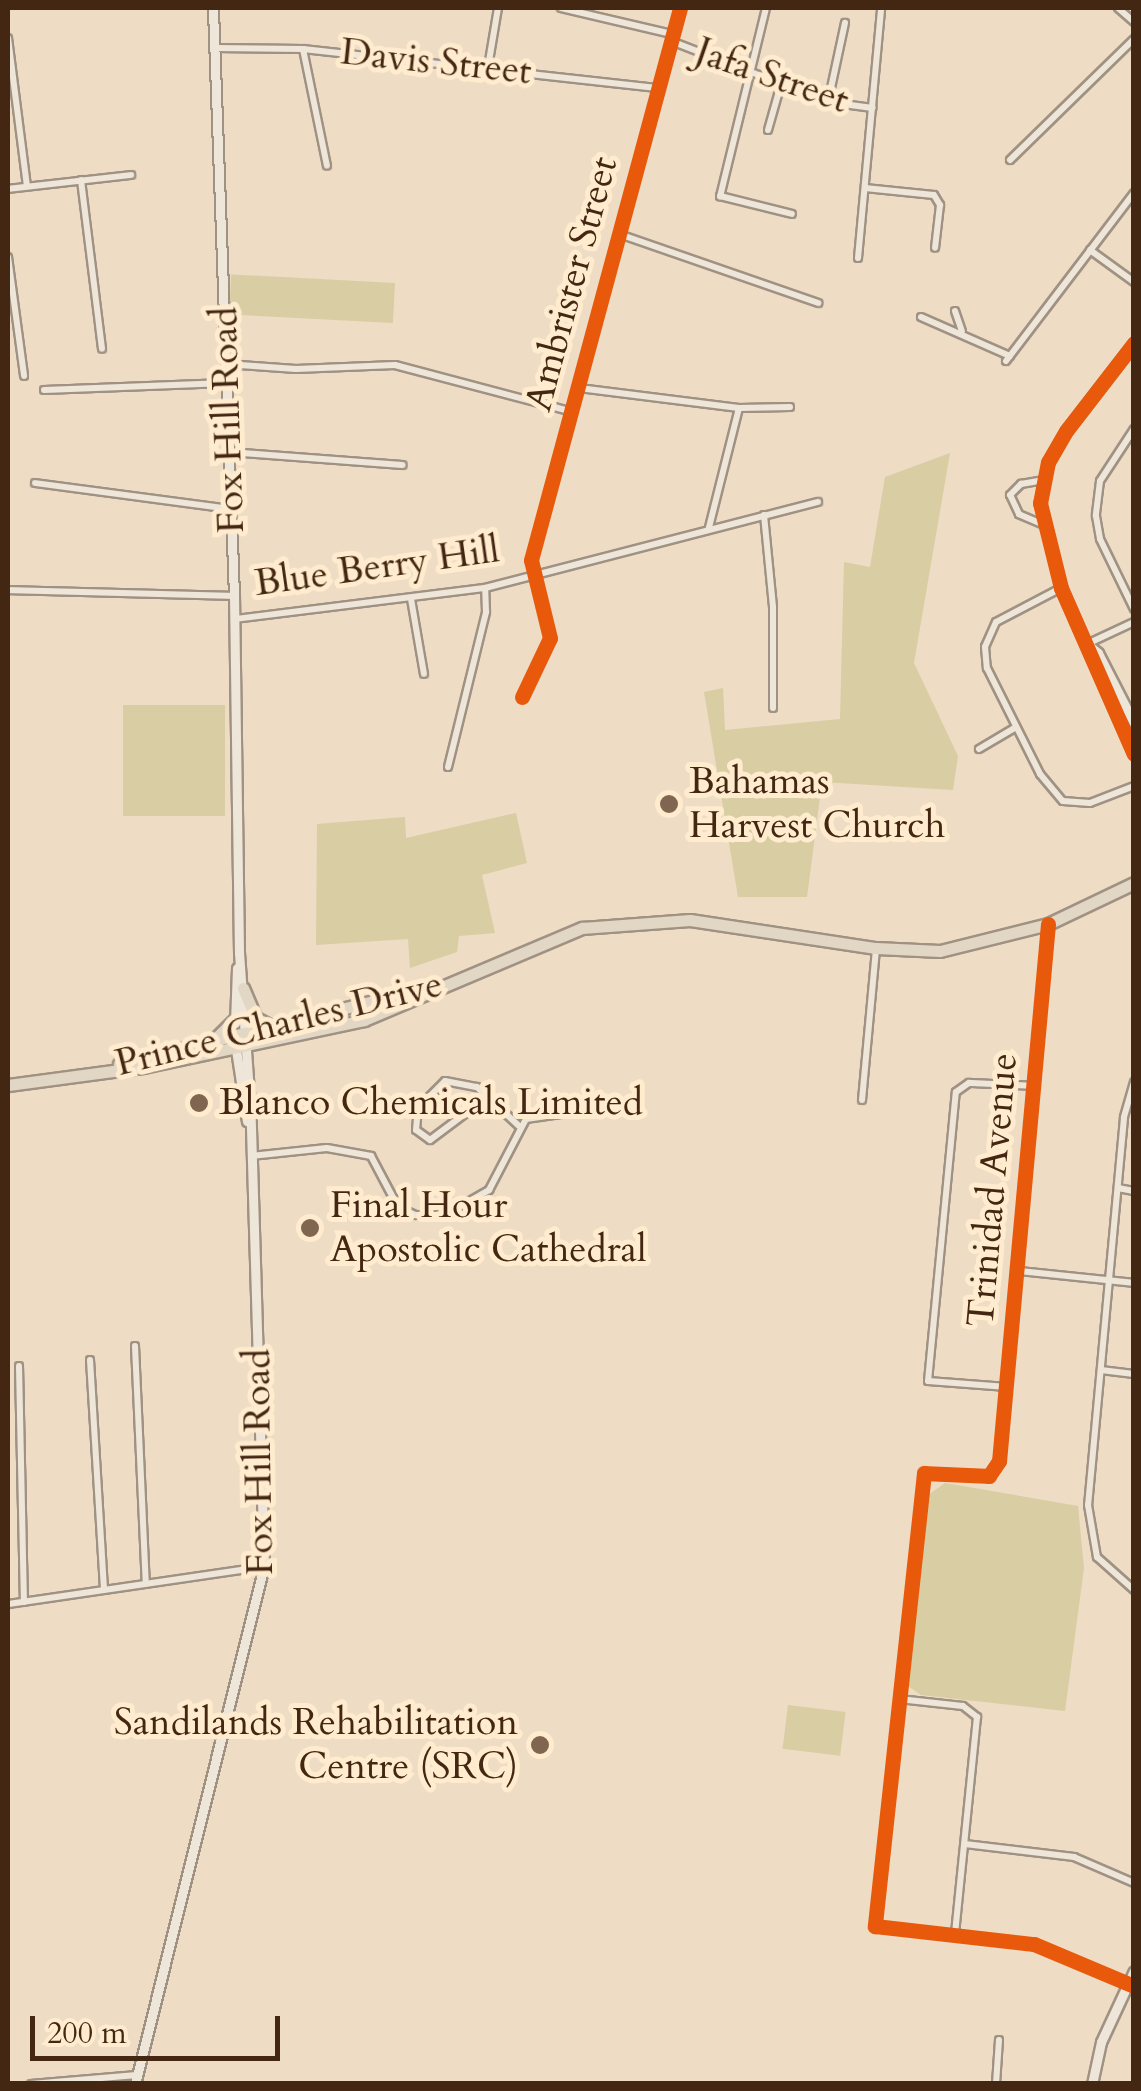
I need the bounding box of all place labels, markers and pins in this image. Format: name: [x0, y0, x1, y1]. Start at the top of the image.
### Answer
place label: Bahamas Harvest Church: [689, 759, 945, 848]
marker: Bahamas Harvest Church: [658, 793, 680, 815]
place label: Blanco Chemicals Limited: [219, 1080, 643, 1126]
marker: Blanco Chemicals Limited: [188, 1092, 210, 1114]
place label: Final Hour Apostolic Cathedral: [330, 1183, 647, 1272]
marker: Final Hour Apostolic Cathedral: [299, 1217, 321, 1239]
place label: Sandilands Rehabilitation Centre (SRC): [114, 1700, 518, 1790]
marker: Sandilands Rehabilitation Centre (SRC): [527, 1732, 553, 1758]

